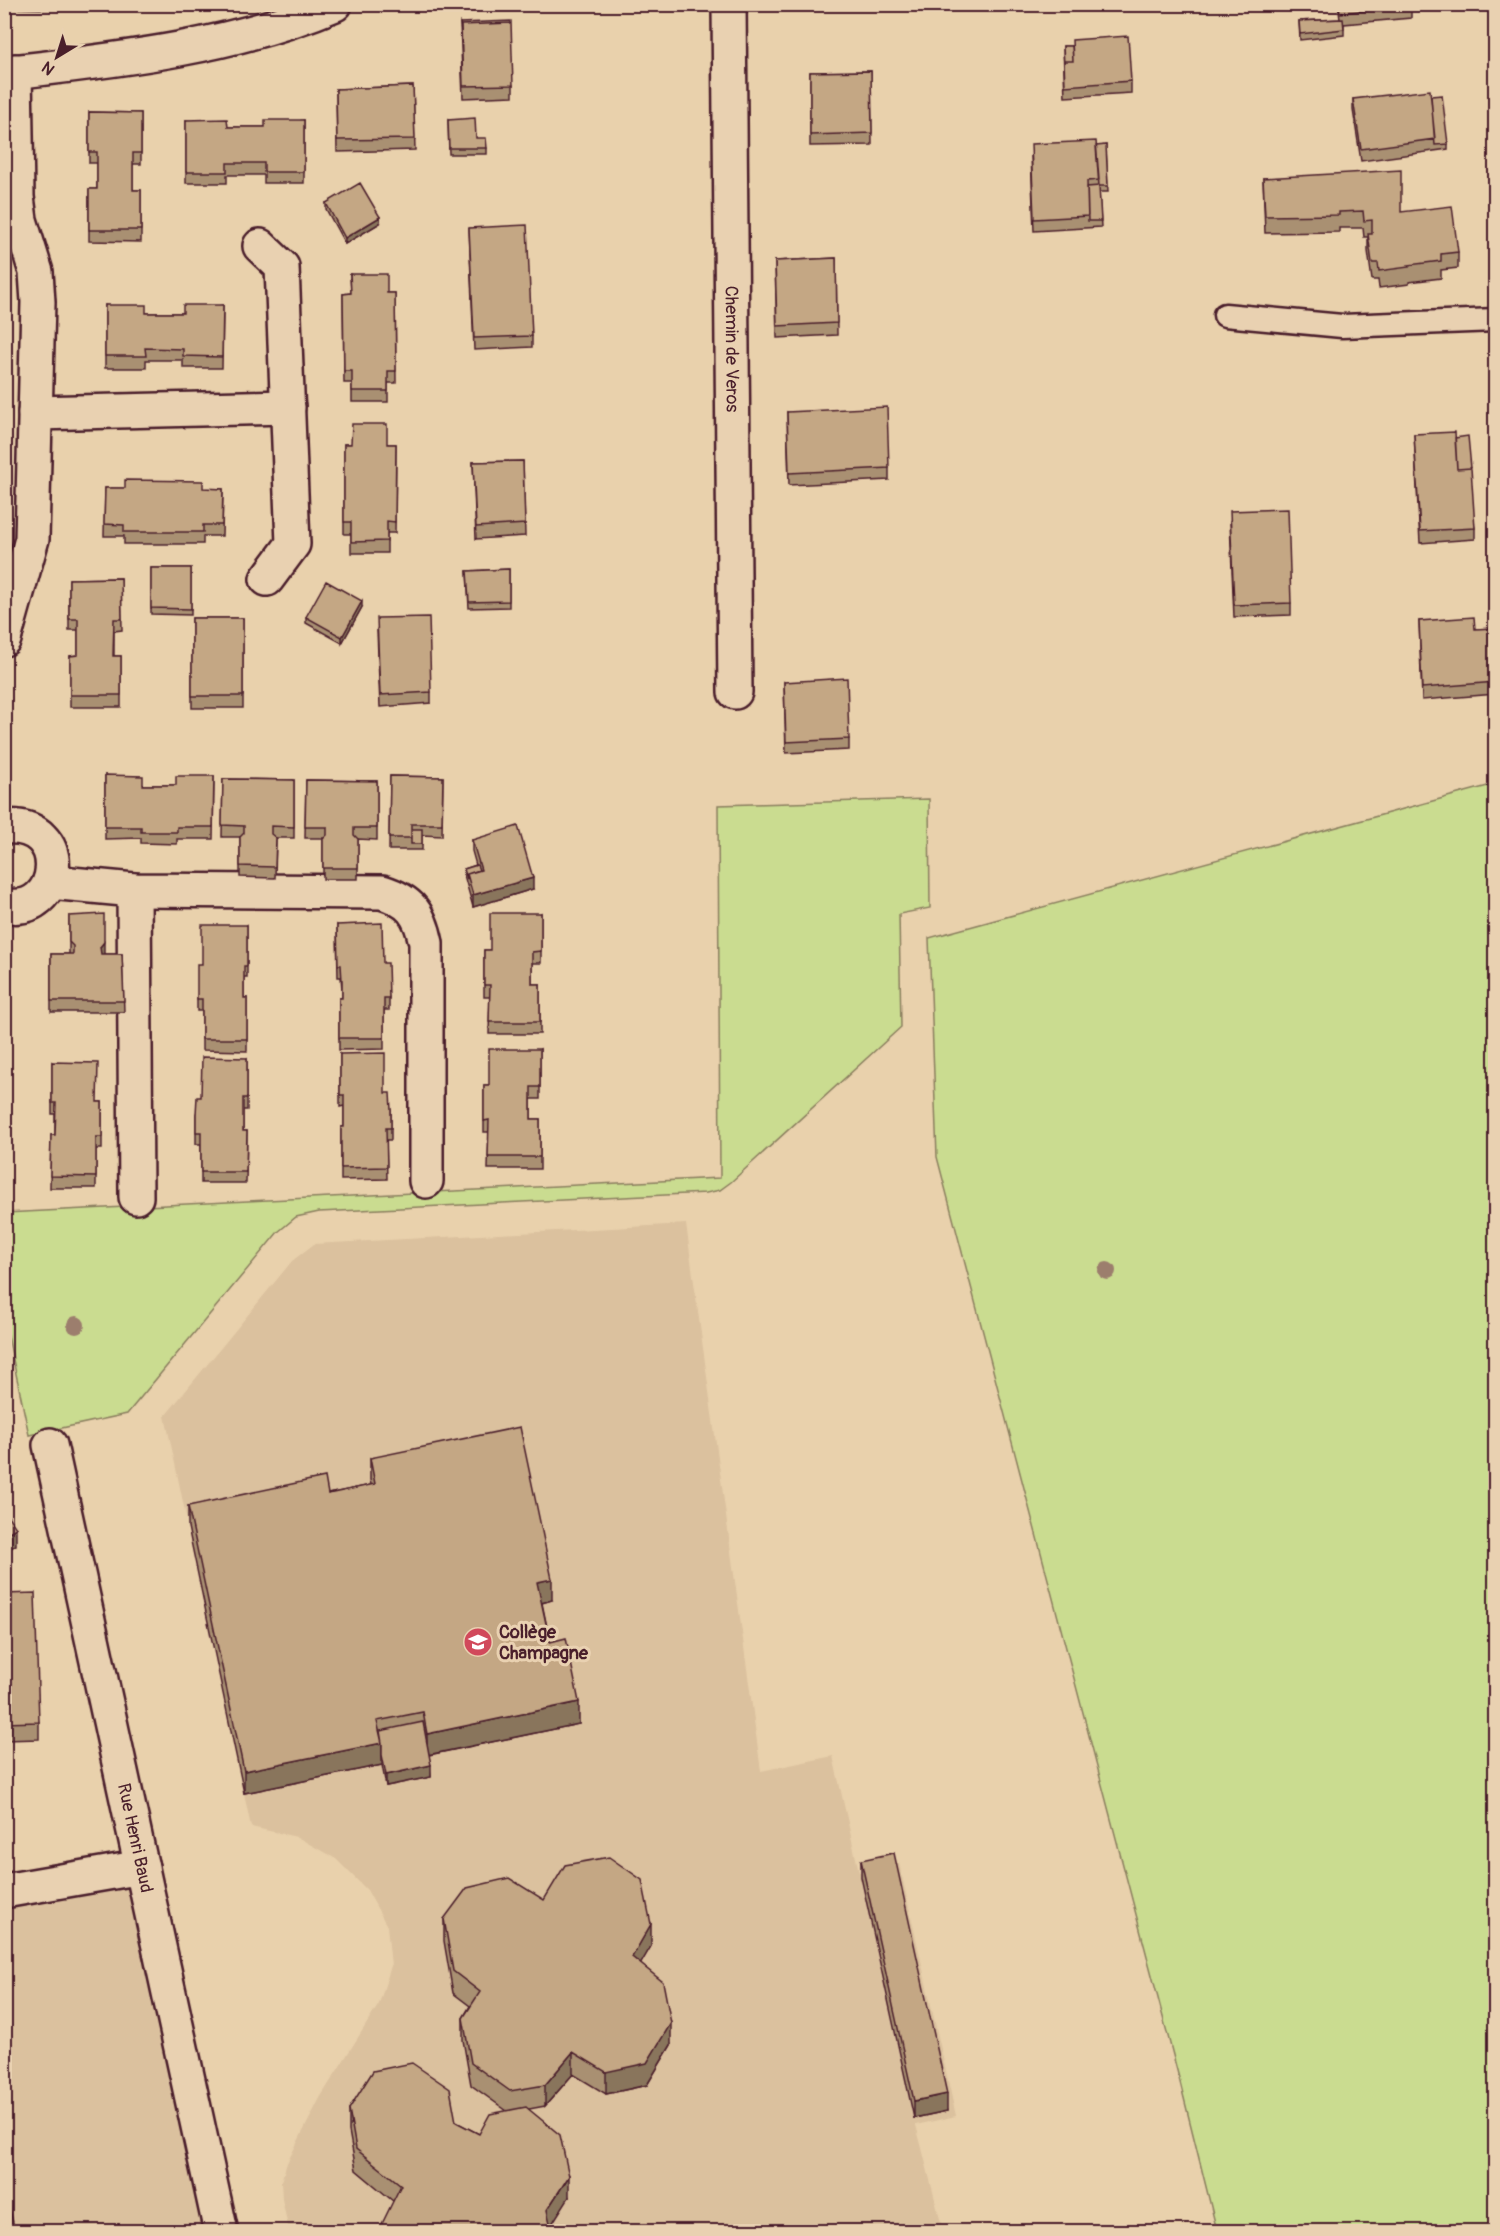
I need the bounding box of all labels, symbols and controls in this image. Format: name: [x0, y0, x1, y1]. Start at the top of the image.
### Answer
north arrow: [27, 27, 87, 87]
text: N: [38, 57, 59, 79]
street label: Chemin de Veros: [720, 286, 744, 412]
place label: Collège Champagne: [499, 1621, 589, 1665]
school or university icon: Collège Champagne: [462, 1626, 494, 1658]
street label: Rue Henri Baud: [112, 1781, 158, 1895]

